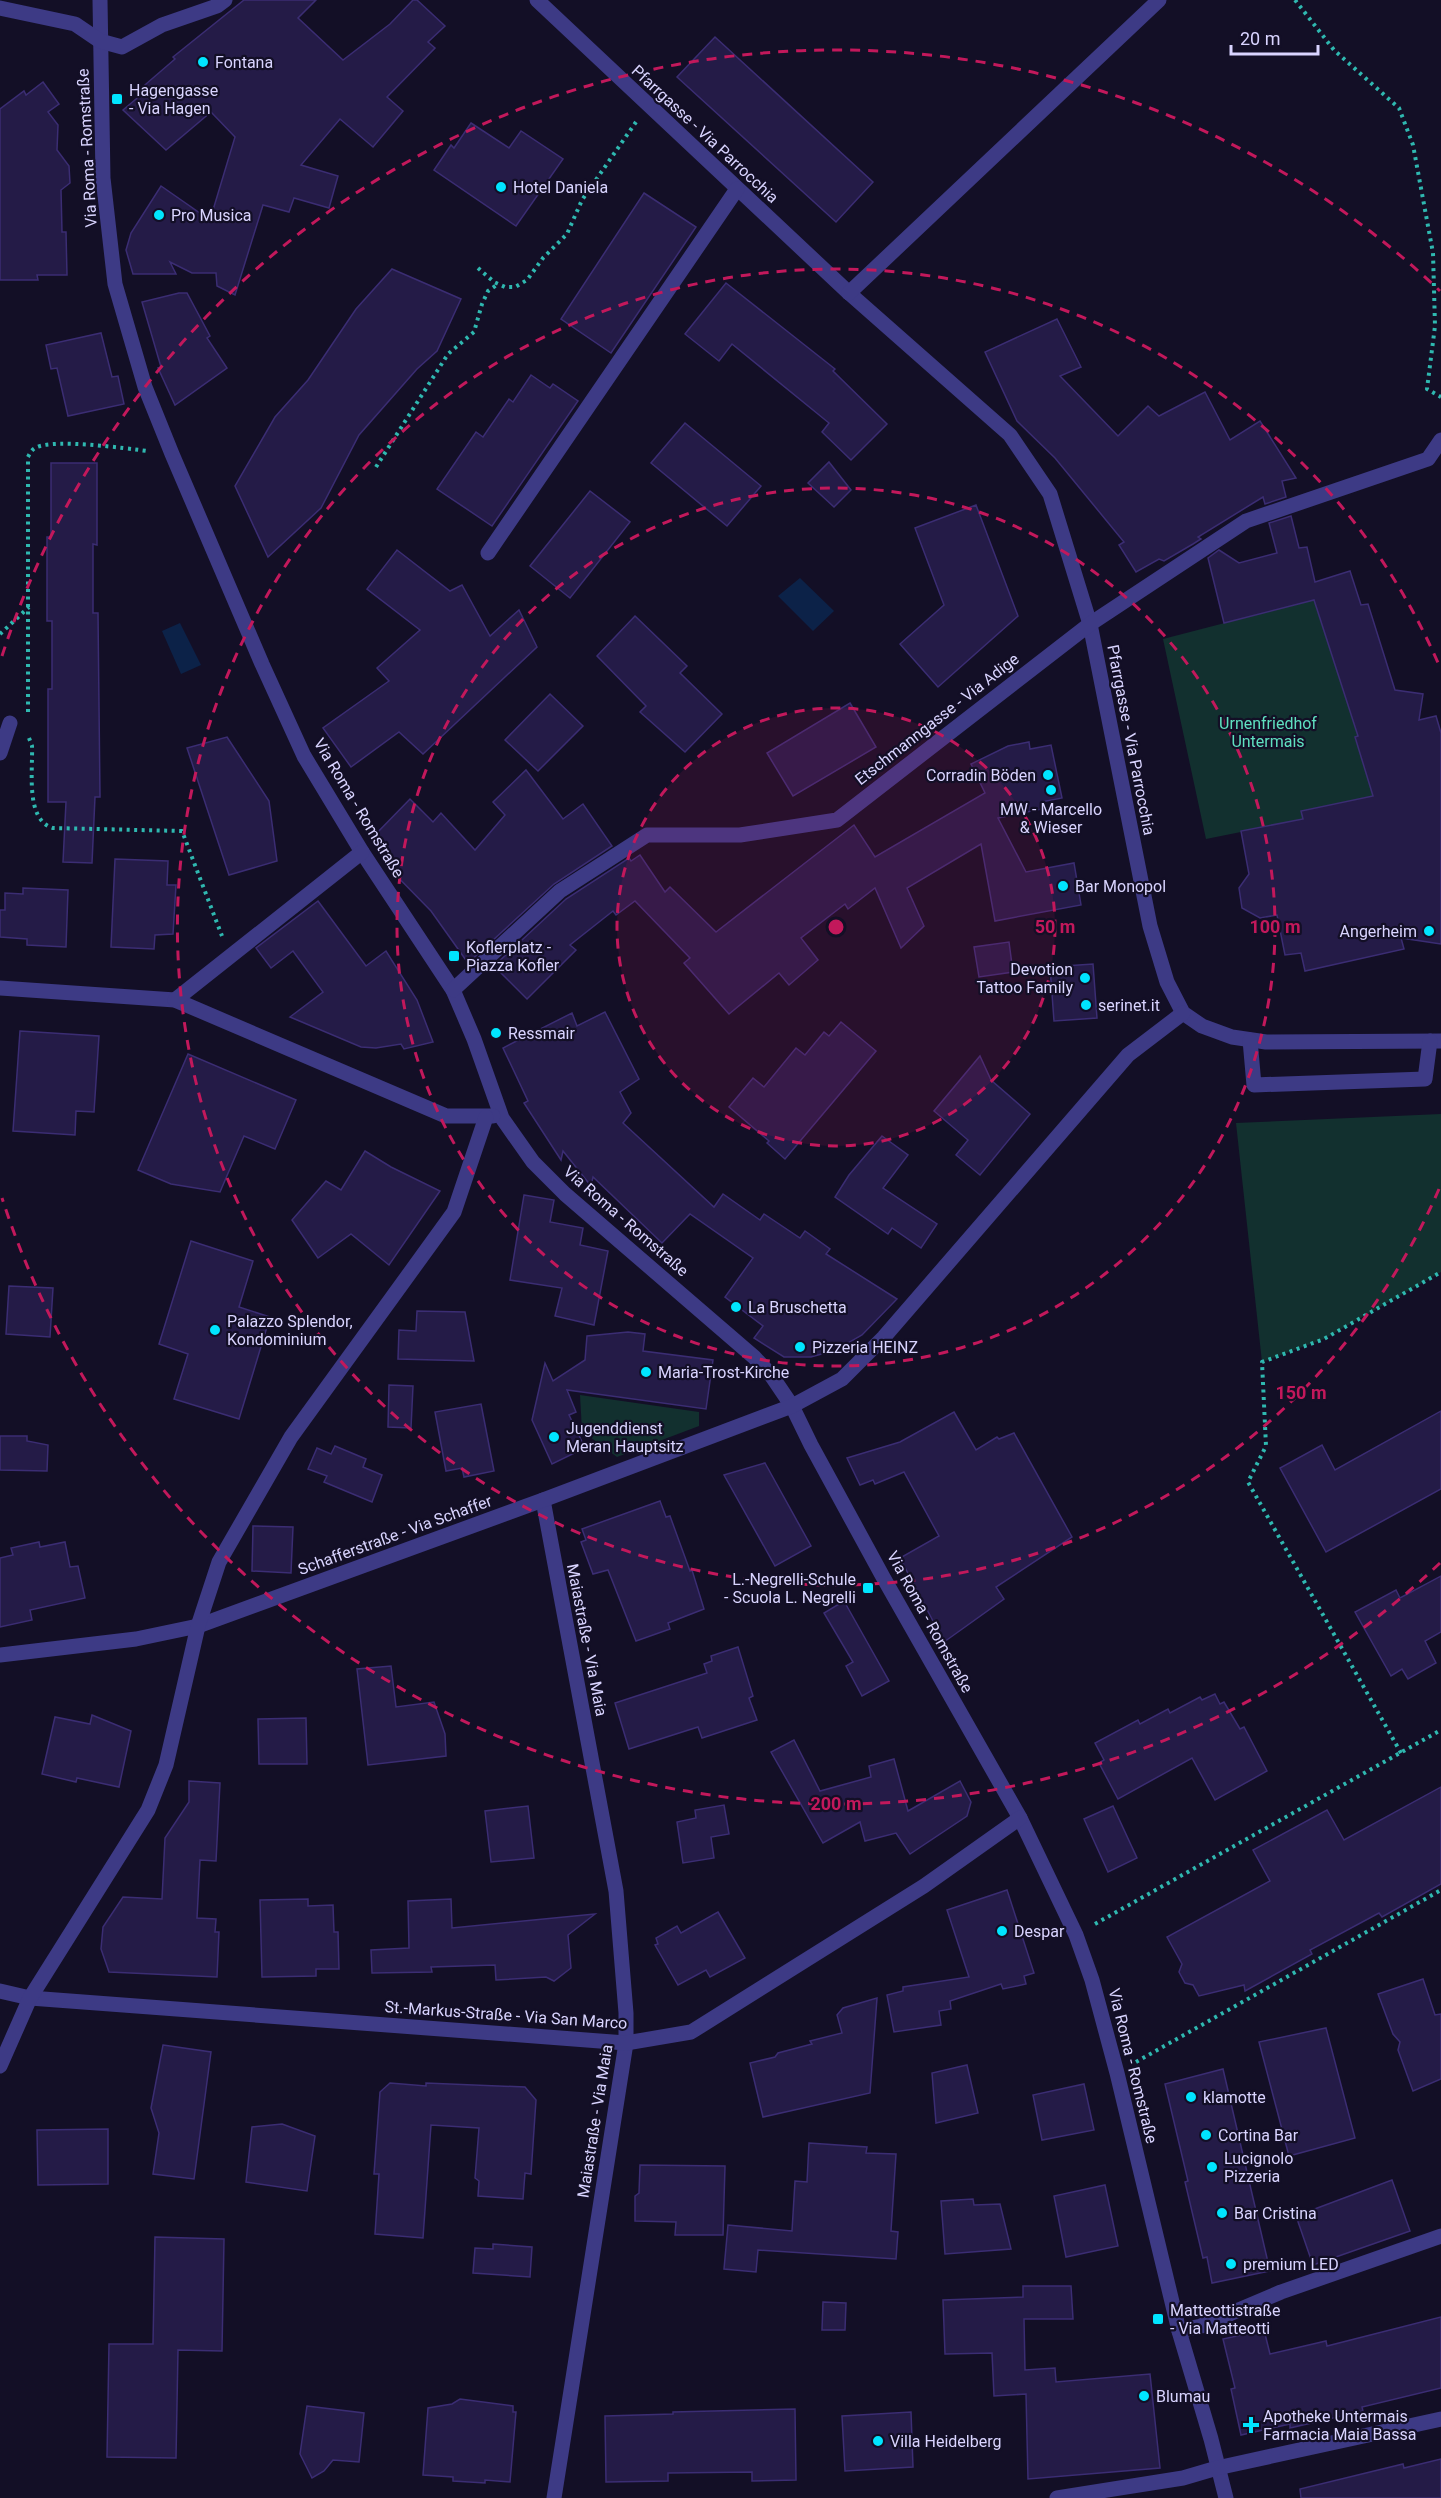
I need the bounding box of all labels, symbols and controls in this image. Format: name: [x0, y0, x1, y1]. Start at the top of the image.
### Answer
scale bar: [1231, 18, 1318, 56]
text: 20 m: [1240, 28, 1280, 49]
place label: Fontana: [215, 53, 273, 72]
marker: Fontana: [196, 55, 210, 69]
street label: Pfarrgasse - Via Parrocchia: [628, 61, 782, 207]
street label: Via Roma - Romstraße: [73, 68, 101, 228]
place label: Hagengasse - Via Hagen: [129, 81, 218, 118]
marker: Hagengasse - Via Hagen: [110, 92, 124, 106]
place label: Hotel Daniela: [513, 178, 608, 197]
marker: Hotel Daniela: [494, 180, 508, 194]
place label: Pro Musica: [171, 206, 251, 225]
marker: Pro Musica: [152, 208, 166, 222]
street label: Pfarrgasse - Via Parrocchia: [1103, 643, 1159, 837]
street label: Etschmanngasse - Via Adige: [851, 649, 1023, 789]
park label: Urnenfriedhof Untermais: [1219, 714, 1317, 751]
street label: Via Roma - Romstraße: [310, 735, 408, 881]
place label: Corradin Böden: [926, 766, 1036, 785]
marker: Corradin Böden: [1041, 768, 1055, 782]
marker: MW - Marcello & Wieser: [1044, 783, 1058, 797]
place label: MW - Marcello & Wieser: [1000, 800, 1102, 837]
place label: Bar Monopol: [1075, 877, 1166, 896]
marker: Bar Monopol: [1056, 879, 1070, 893]
text: 50 m: [1035, 916, 1075, 937]
text: 100 m: [1249, 916, 1301, 937]
centre of rings: [826, 917, 846, 937]
place label: Angerheim: [1340, 922, 1417, 941]
marker: Angerheim: [1422, 924, 1436, 938]
place label: Koflerplatz - Piazza Kofler: [466, 938, 560, 975]
marker: Koflerplatz - Piazza Kofler: [447, 949, 461, 963]
place label: Devotion Tattoo Family: [976, 960, 1073, 997]
marker: Devotion Tattoo Family: [1078, 971, 1092, 985]
place label: serinet.it: [1098, 996, 1160, 1015]
marker: serinet.it: [1079, 998, 1093, 1012]
place label: Ressmair: [508, 1024, 575, 1043]
marker: Ressmair: [489, 1026, 503, 1040]
street label: Via Roma - Romstraße: [560, 1162, 692, 1280]
place label: La Bruschetta: [748, 1298, 847, 1317]
marker: La Bruschetta: [729, 1300, 743, 1314]
place label: Palazzo Splendor, Kondominium: [227, 1312, 353, 1349]
marker: Palazzo Splendor, Kondominium: [208, 1323, 222, 1337]
place label: Pizzeria HEINZ: [812, 1338, 918, 1357]
marker: Pizzeria HEINZ: [793, 1340, 807, 1354]
place label: Maria-Trost-Kirche: [658, 1363, 789, 1382]
marker: Maria-Trost-Kirche: [639, 1365, 653, 1379]
text: 150 m: [1275, 1382, 1327, 1403]
place label: Jugenddienst Meran Hauptsitz: [566, 1419, 684, 1456]
marker: Jugenddienst Meran Hauptsitz: [547, 1430, 561, 1444]
street label: Schafferstraße - Via Schaffer: [295, 1491, 495, 1579]
street label: Via Roma - Romstraße: [883, 1548, 977, 1696]
street label: Maiastraße - Via Maia: [563, 1562, 611, 1718]
place label: L.-Negrelli-Schule - Scuola L. Negrelli: [724, 1570, 856, 1607]
marker: L.-Negrelli-Schule - Scuola L. Negrelli: [861, 1581, 875, 1595]
text: 200 m: [810, 1793, 862, 1814]
place label: Despar: [1014, 1922, 1065, 1941]
marker: Despar: [995, 1924, 1009, 1938]
street label: Via Roma - Romstraße: [1105, 1986, 1161, 2146]
street label: St.-Markus-Straße - Via San Marco: [384, 1997, 628, 2033]
street label: Maiastraße - Via Maia: [573, 2043, 617, 2199]
place label: klamotte: [1203, 2088, 1266, 2107]
marker: klamotte: [1184, 2090, 1198, 2104]
place label: Cortina Bar: [1218, 2126, 1299, 2145]
marker: Cortina Bar: [1199, 2128, 1213, 2142]
place label: Lucignolo Pizzeria: [1224, 2149, 1293, 2186]
marker: Lucignolo Pizzeria: [1205, 2160, 1219, 2174]
place label: Bar Cristina: [1234, 2204, 1317, 2223]
marker: Bar Cristina: [1215, 2206, 1229, 2220]
place label: premium LED: [1243, 2255, 1339, 2274]
marker: premium LED: [1224, 2257, 1238, 2271]
place label: Matteottistraße - Via Matteotti: [1170, 2301, 1280, 2338]
marker: Matteottistraße - Via Matteotti: [1151, 2312, 1165, 2326]
place label: Blumau: [1156, 2387, 1210, 2406]
marker: Blumau: [1137, 2389, 1151, 2403]
place label: Apotheke Untermais Farmacia Maia Bassa: [1263, 2407, 1417, 2444]
marker: Apotheke Untermais Farmacia Maia Bassa: [1244, 2418, 1258, 2432]
place label: Villa Heidelberg: [890, 2432, 1001, 2451]
marker: Villa Heidelberg: [871, 2434, 885, 2448]

